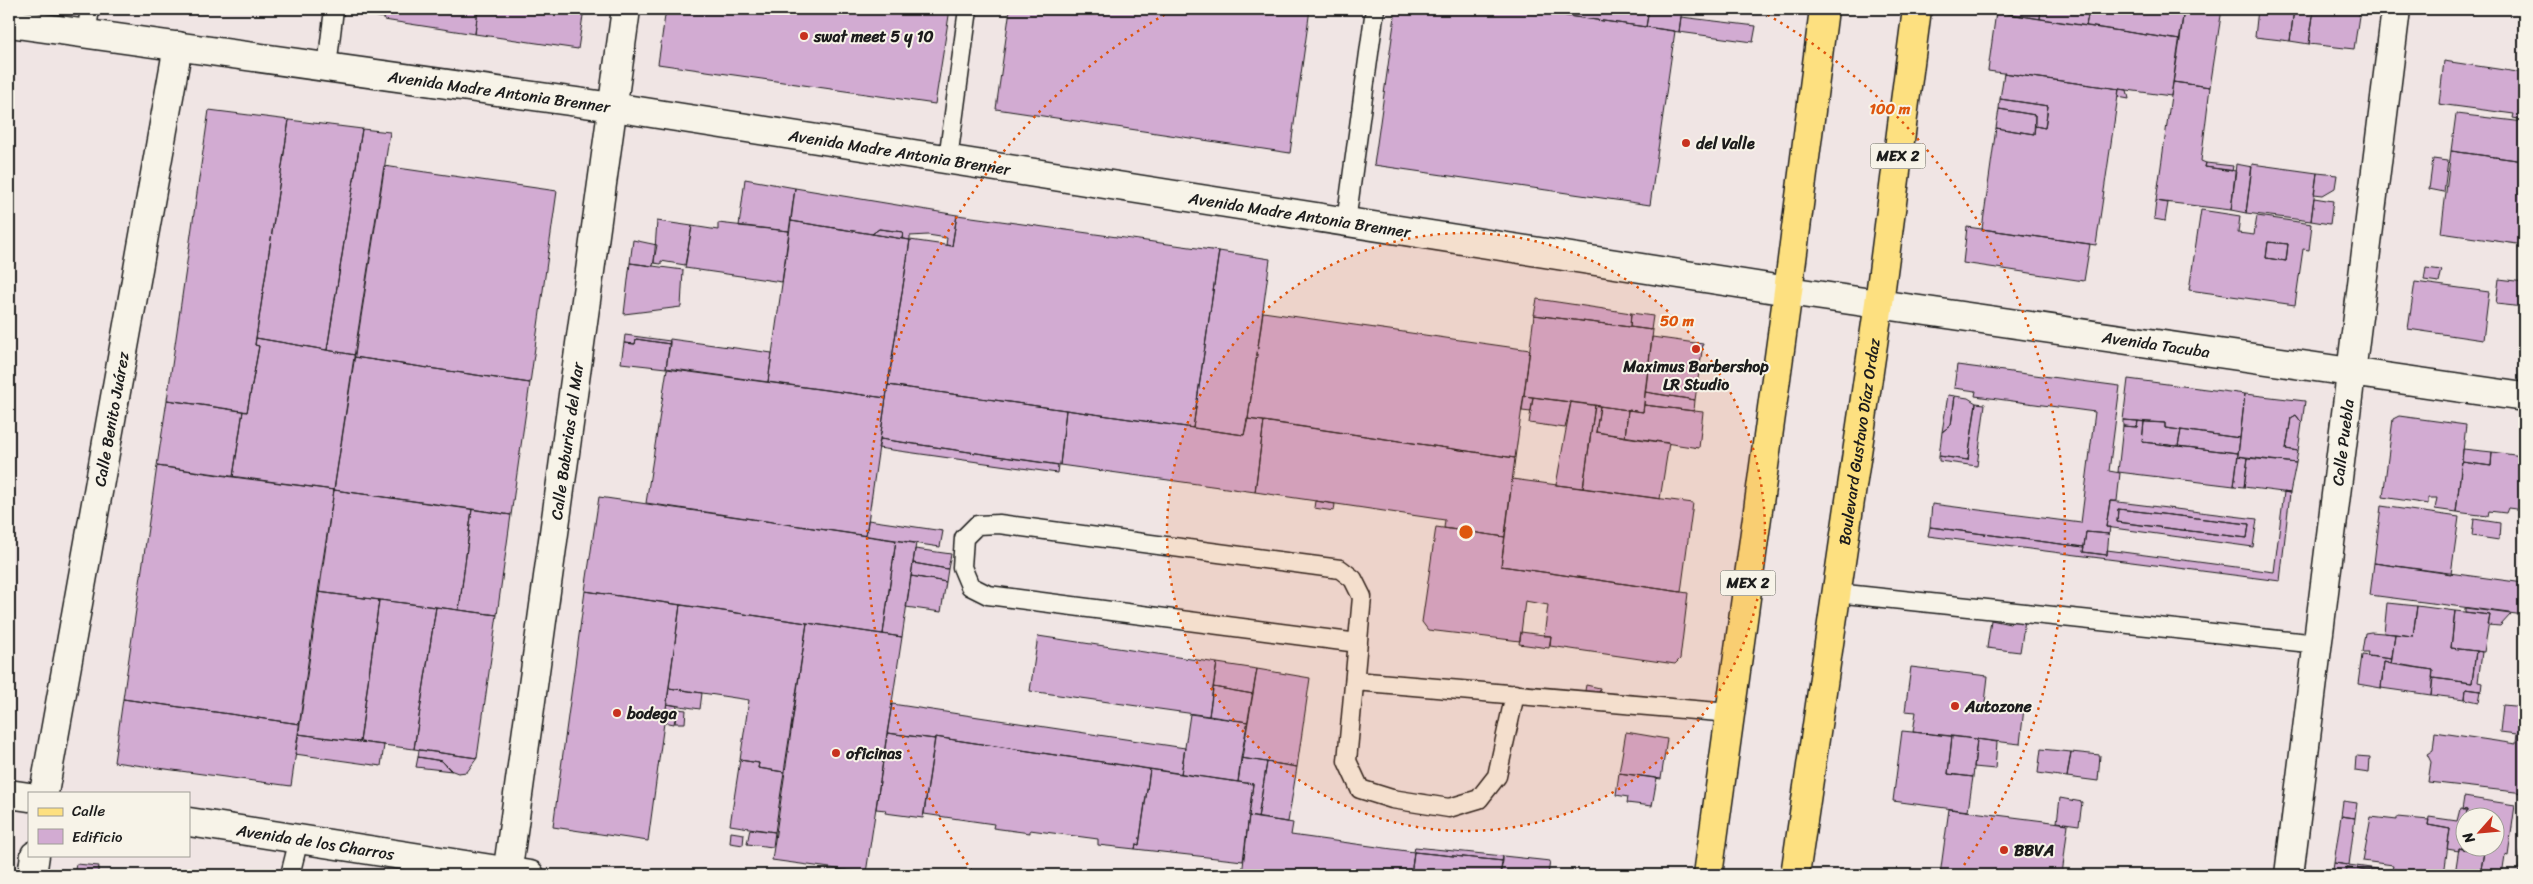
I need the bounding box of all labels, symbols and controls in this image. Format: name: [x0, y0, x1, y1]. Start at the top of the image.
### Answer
place label: swat meet 5 y 10: [813, 22, 934, 51]
marker: swat meet 5 y 10: [798, 30, 810, 42]
street label: Avenida Madre Antonia Brenner: [385, 62, 614, 122]
text: 100 m: [1870, 96, 1911, 122]
street label: Avenida Madre Antonia Brenner: [786, 121, 1014, 184]
place label: del Valle: [1696, 129, 1755, 158]
marker: del Valle: [1680, 137, 1692, 149]
road number: MEX 2: [1870, 144, 1926, 168]
street label: Avenida Madre Antonia Brenner: [1186, 183, 1414, 247]
text: 50 m: [1660, 308, 1695, 334]
street label: Avenida Tacuba: [2099, 322, 2212, 367]
street label: Boulevard Gustavo Díaz Ordaz: [1830, 336, 1889, 547]
marker: Maximus Barbershop LR Studio: [1690, 343, 1702, 355]
street label: Calle Benito Juárez: [85, 349, 138, 489]
place label: Maximus Barbershop LR Studio: [1622, 352, 1769, 399]
street label: Calle Baburias del Mar: [542, 359, 592, 522]
street label: Calle Puebla: [2323, 396, 2363, 487]
centre of rings: [1457, 523, 1475, 541]
road number: MEX 2: [1720, 570, 1776, 596]
place label: Autozone: [1964, 692, 2032, 721]
place label: bodega: [626, 699, 678, 728]
marker: Autozone: [1949, 700, 1961, 712]
marker: bodega: [611, 707, 623, 719]
place label: oficinas: [846, 739, 902, 768]
marker: oficinas: [830, 747, 842, 759]
legend: [28, 792, 190, 856]
text: Calle: [72, 798, 105, 824]
north arrow: [2456, 806, 2506, 856]
street label: Avenida de los Charros: [234, 815, 397, 869]
text: Edificio: [72, 824, 123, 850]
text: N: [2455, 827, 2483, 849]
place label: BBVA: [2014, 836, 2054, 865]
marker: BBVA: [1998, 844, 2010, 856]

